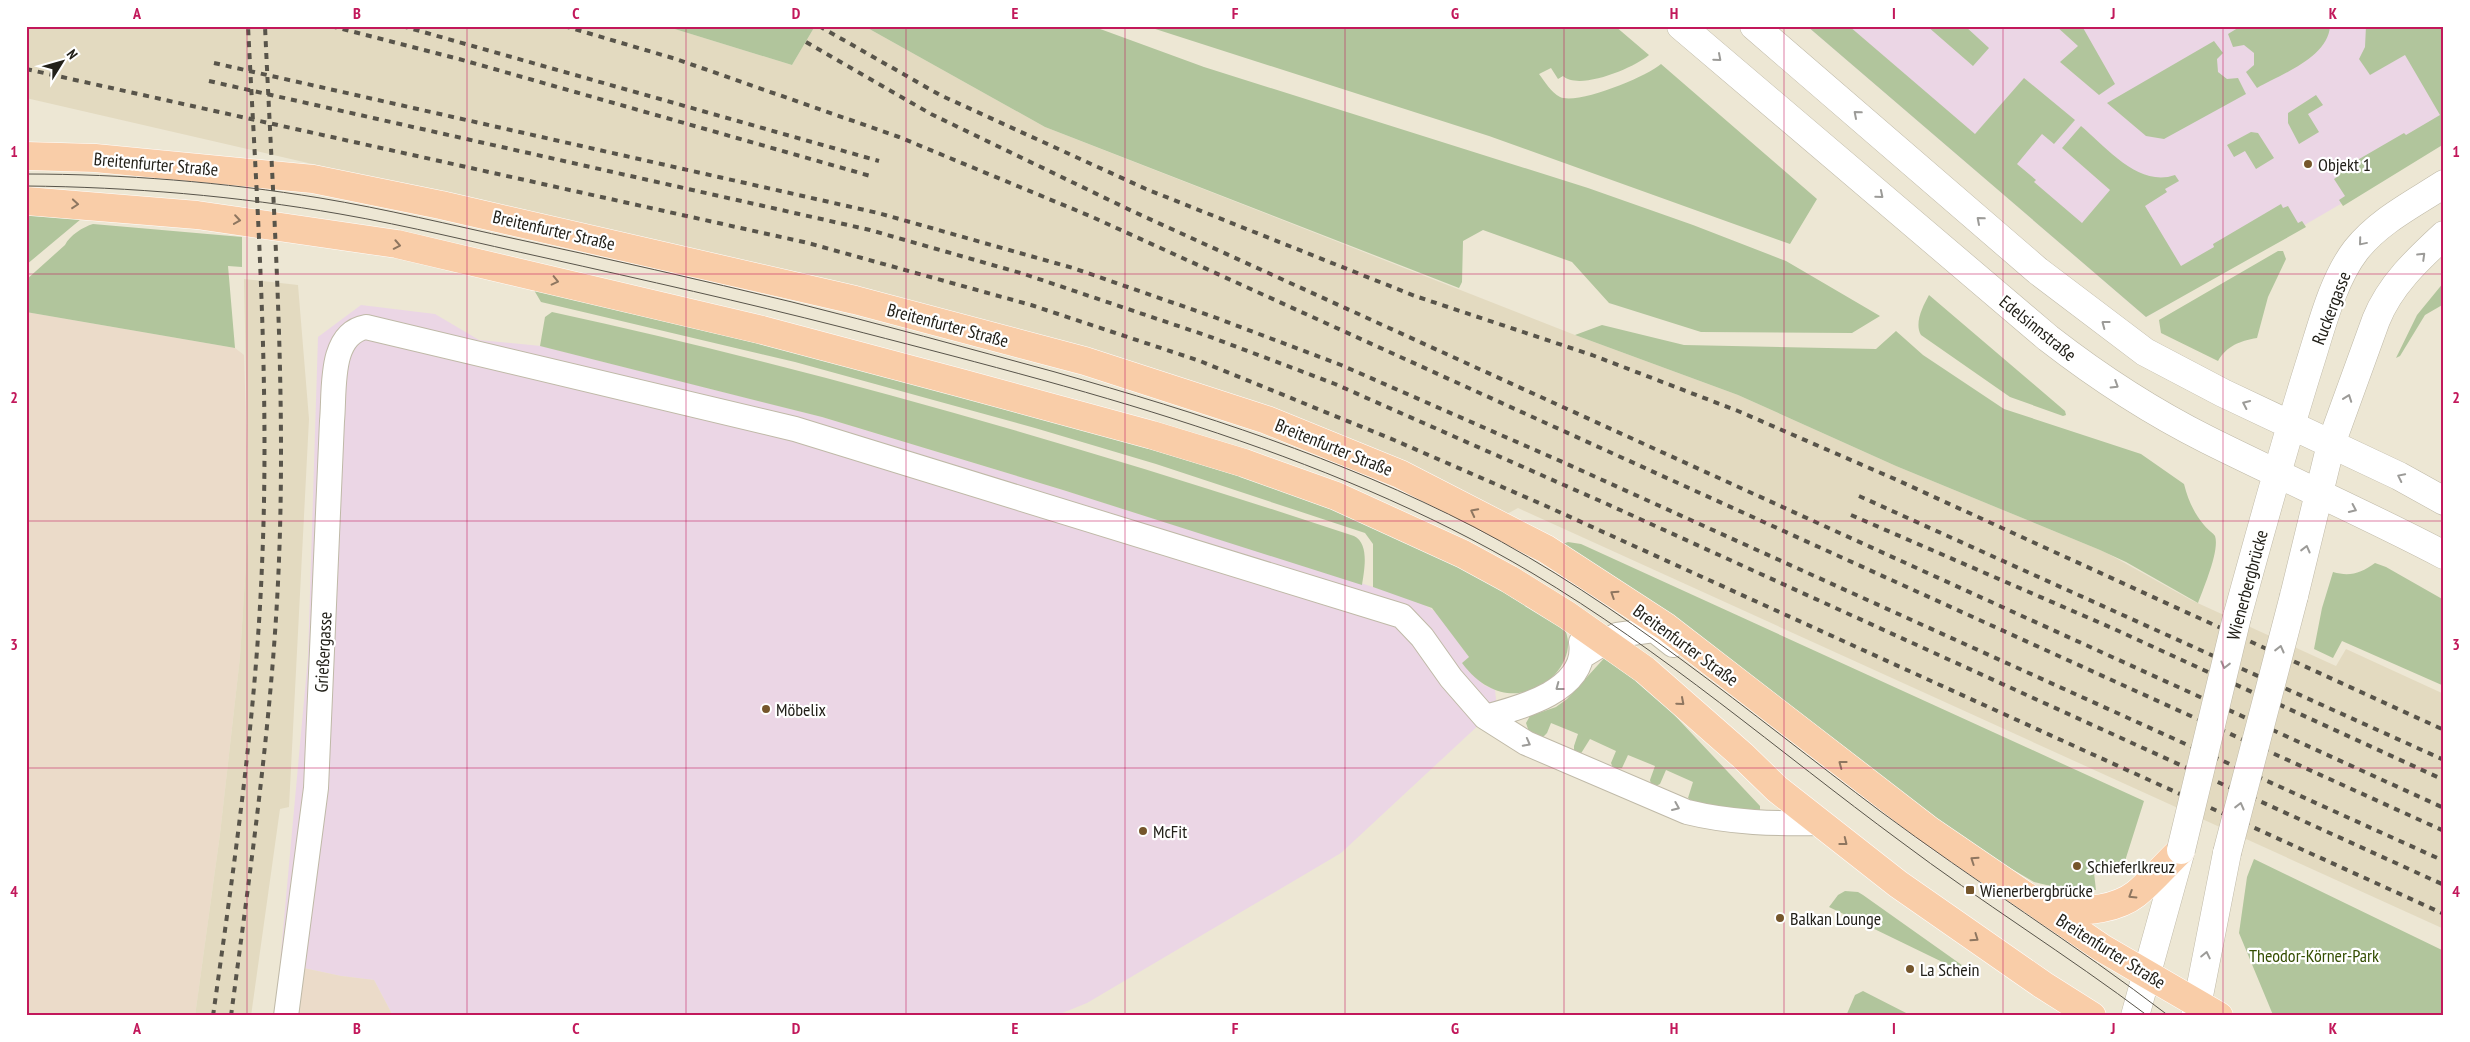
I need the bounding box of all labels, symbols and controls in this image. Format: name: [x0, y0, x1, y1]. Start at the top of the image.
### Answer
text: A: [132, 3, 142, 23]
text: B: [353, 3, 361, 23]
text: C: [572, 3, 580, 23]
text: D: [792, 3, 801, 23]
text: E: [1012, 3, 1019, 23]
text: F: [1232, 3, 1239, 23]
text: G: [1451, 3, 1459, 23]
text: H: [1670, 3, 1678, 23]
text: I: [1892, 3, 1896, 23]
text: J: [2110, 3, 2115, 23]
text: K: [2329, 3, 2338, 23]
north arrow: [38, 38, 88, 88]
text: N: [63, 46, 82, 63]
one-way arrow: [1713, 52, 1722, 61]
one-way arrow: [1853, 111, 1862, 120]
text: 1: [10, 141, 18, 161]
text: 1: [2452, 141, 2460, 161]
street label: Breitenfurter Straße: [93, 147, 219, 181]
place label: Objekt 1: [2318, 153, 2371, 176]
marker: Objekt 1: [2302, 158, 2314, 170]
one-way arrow: [1874, 190, 1883, 198]
one-way arrow: [71, 198, 79, 209]
street label: Breitenfurter Straße: [491, 205, 617, 255]
one-way arrow: [233, 214, 241, 225]
one-way arrow: [1976, 217, 1985, 226]
one-way arrow: [2359, 237, 2368, 246]
one-way arrow: [393, 239, 402, 249]
one-way arrow: [2416, 253, 2425, 262]
street label: Ruckergasse: [2307, 268, 2355, 348]
one-way arrow: [551, 275, 560, 286]
street label: Edelsinnstraße: [1995, 290, 2081, 366]
street label: Breitenfurter Straße: [885, 298, 1011, 352]
one-way arrow: [2102, 321, 2111, 329]
one-way arrow: [2110, 379, 2119, 389]
text: 2: [10, 387, 18, 407]
text: 2: [2452, 387, 2460, 407]
one-way arrow: [2342, 394, 2352, 403]
one-way arrow: [2242, 400, 2251, 410]
street label: Breitenfurter Straße: [1272, 413, 1396, 481]
one-way arrow: [2397, 473, 2406, 483]
one-way arrow: [2348, 503, 2357, 513]
one-way arrow: [1470, 508, 1479, 518]
street label: Wienerbergbrücke: [2221, 528, 2273, 642]
one-way arrow: [2300, 544, 2311, 553]
one-way arrow: [1611, 590, 1620, 600]
street label: Breitenfurter Straße: [1629, 599, 1743, 691]
street label: Grießergasse: [309, 611, 337, 693]
text: 3: [10, 634, 18, 654]
text: 3: [2452, 634, 2460, 654]
one-way arrow: [2274, 644, 2285, 653]
one-way arrow: [2221, 660, 2231, 668]
one-way arrow: [1556, 681, 1565, 689]
one-way arrow: [1676, 696, 1685, 705]
place label: Möbelix: [776, 698, 827, 721]
marker: Möbelix: [760, 703, 772, 715]
one-way arrow: [1522, 736, 1531, 746]
one-way arrow: [1839, 761, 1848, 770]
one-way arrow: [1671, 801, 1680, 812]
one-way arrow: [2234, 802, 2244, 810]
place label: McFit: [1153, 820, 1187, 843]
marker: McFit: [1137, 825, 1149, 837]
one-way arrow: [1838, 836, 1848, 845]
place label: Schieferlkreuz: [2087, 855, 2175, 878]
one-way arrow: [1970, 857, 1979, 866]
marker: Schieferlkreuz: [2071, 860, 2083, 872]
place label: Wienerbergbrücke: [1980, 879, 2093, 902]
text: 4: [10, 881, 18, 901]
text: 4: [2452, 881, 2460, 901]
marker: Wienerbergbrücke: [1964, 884, 1976, 896]
one-way arrow: [2129, 889, 2138, 898]
place label: Balkan Lounge: [1790, 907, 1881, 930]
street label: Breitenfurter Straße: [2052, 908, 2170, 994]
marker: Balkan Lounge: [1774, 912, 1786, 924]
one-way arrow: [1969, 932, 1979, 941]
park label: Theodor-Körner-Park: [2249, 944, 2379, 967]
one-way arrow: [2200, 951, 2211, 960]
place label: La Schein: [1920, 958, 1980, 981]
marker: La Schein: [1904, 963, 1916, 975]
text: A: [132, 1018, 142, 1038]
text: B: [353, 1018, 361, 1038]
text: C: [572, 1018, 580, 1038]
text: D: [792, 1018, 801, 1038]
text: E: [1012, 1018, 1019, 1038]
text: F: [1232, 1018, 1239, 1038]
text: G: [1451, 1018, 1459, 1038]
text: H: [1670, 1018, 1678, 1038]
text: I: [1892, 1018, 1896, 1038]
text: J: [2110, 1018, 2115, 1038]
text: K: [2329, 1018, 2338, 1038]

